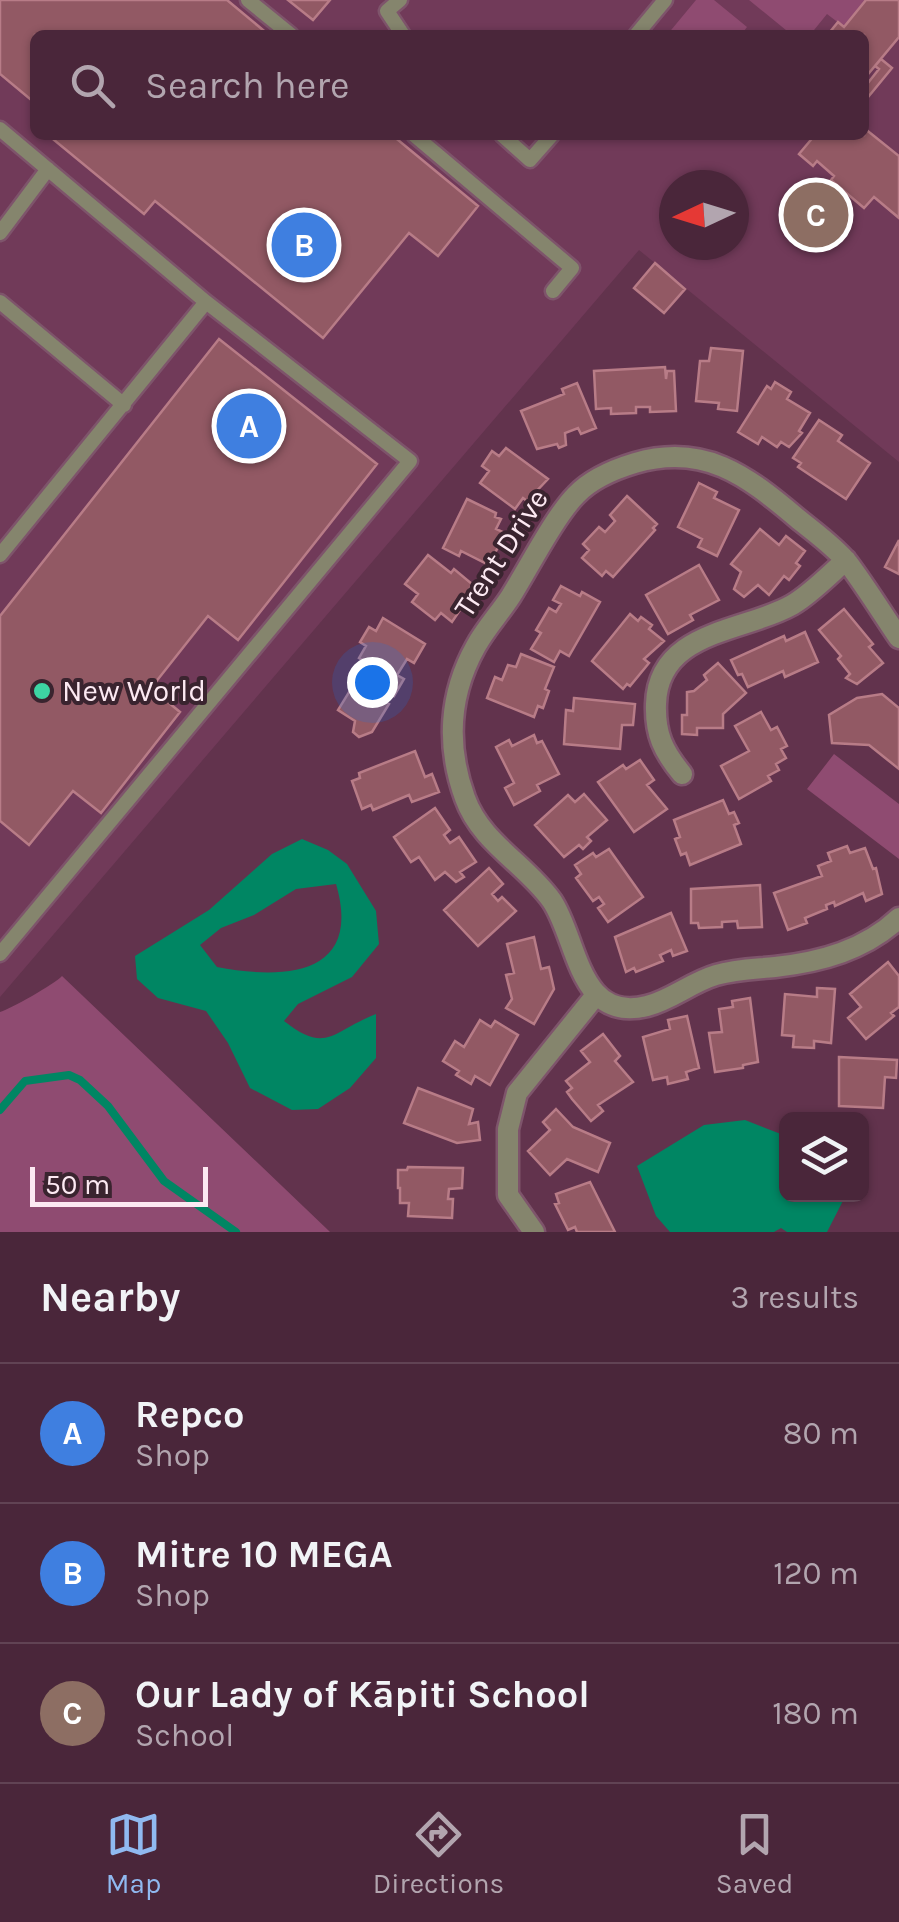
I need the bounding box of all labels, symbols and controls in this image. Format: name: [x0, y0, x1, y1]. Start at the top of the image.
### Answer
search box: [30, 30, 869, 140]
icon: search: [65, 58, 120, 113]
text: Search here: [145, 63, 349, 108]
north arrow: [659, 170, 749, 260]
pin: C: [784, 178, 848, 252]
pin: B: [272, 208, 336, 282]
pin: A: [216, 388, 282, 464]
street label: Trent Drive: [446, 482, 556, 624]
your location: [347, 657, 398, 708]
place label: New World: [62, 673, 206, 709]
marker: New World: [31, 680, 53, 702]
map controls: [779, 1112, 869, 1202]
button: layers: [779, 1112, 869, 1202]
scale bar: [30, 1162, 208, 1206]
text: 50 m: [45, 1168, 110, 1201]
text: Nearby: [40, 1272, 180, 1322]
text: 3 results: [731, 1279, 859, 1316]
text: Repco: [135, 1392, 244, 1437]
text: A: [62, 1415, 83, 1452]
text: 80 m: [783, 1415, 859, 1452]
text: Shop: [135, 1437, 210, 1474]
text: Mitre 10 MEGA: [135, 1532, 393, 1577]
text: B: [62, 1555, 83, 1592]
text: 120 m: [773, 1555, 859, 1592]
text: Shop: [135, 1577, 210, 1614]
text: Our Lady of Kāpiti School: [135, 1672, 590, 1717]
text: C: [62, 1695, 83, 1732]
text: 180 m: [772, 1695, 859, 1732]
text: School: [135, 1717, 234, 1754]
tab: Map: [106, 1807, 161, 1900]
tab: Directions: [373, 1807, 504, 1900]
tab: Saved: [716, 1807, 793, 1900]

